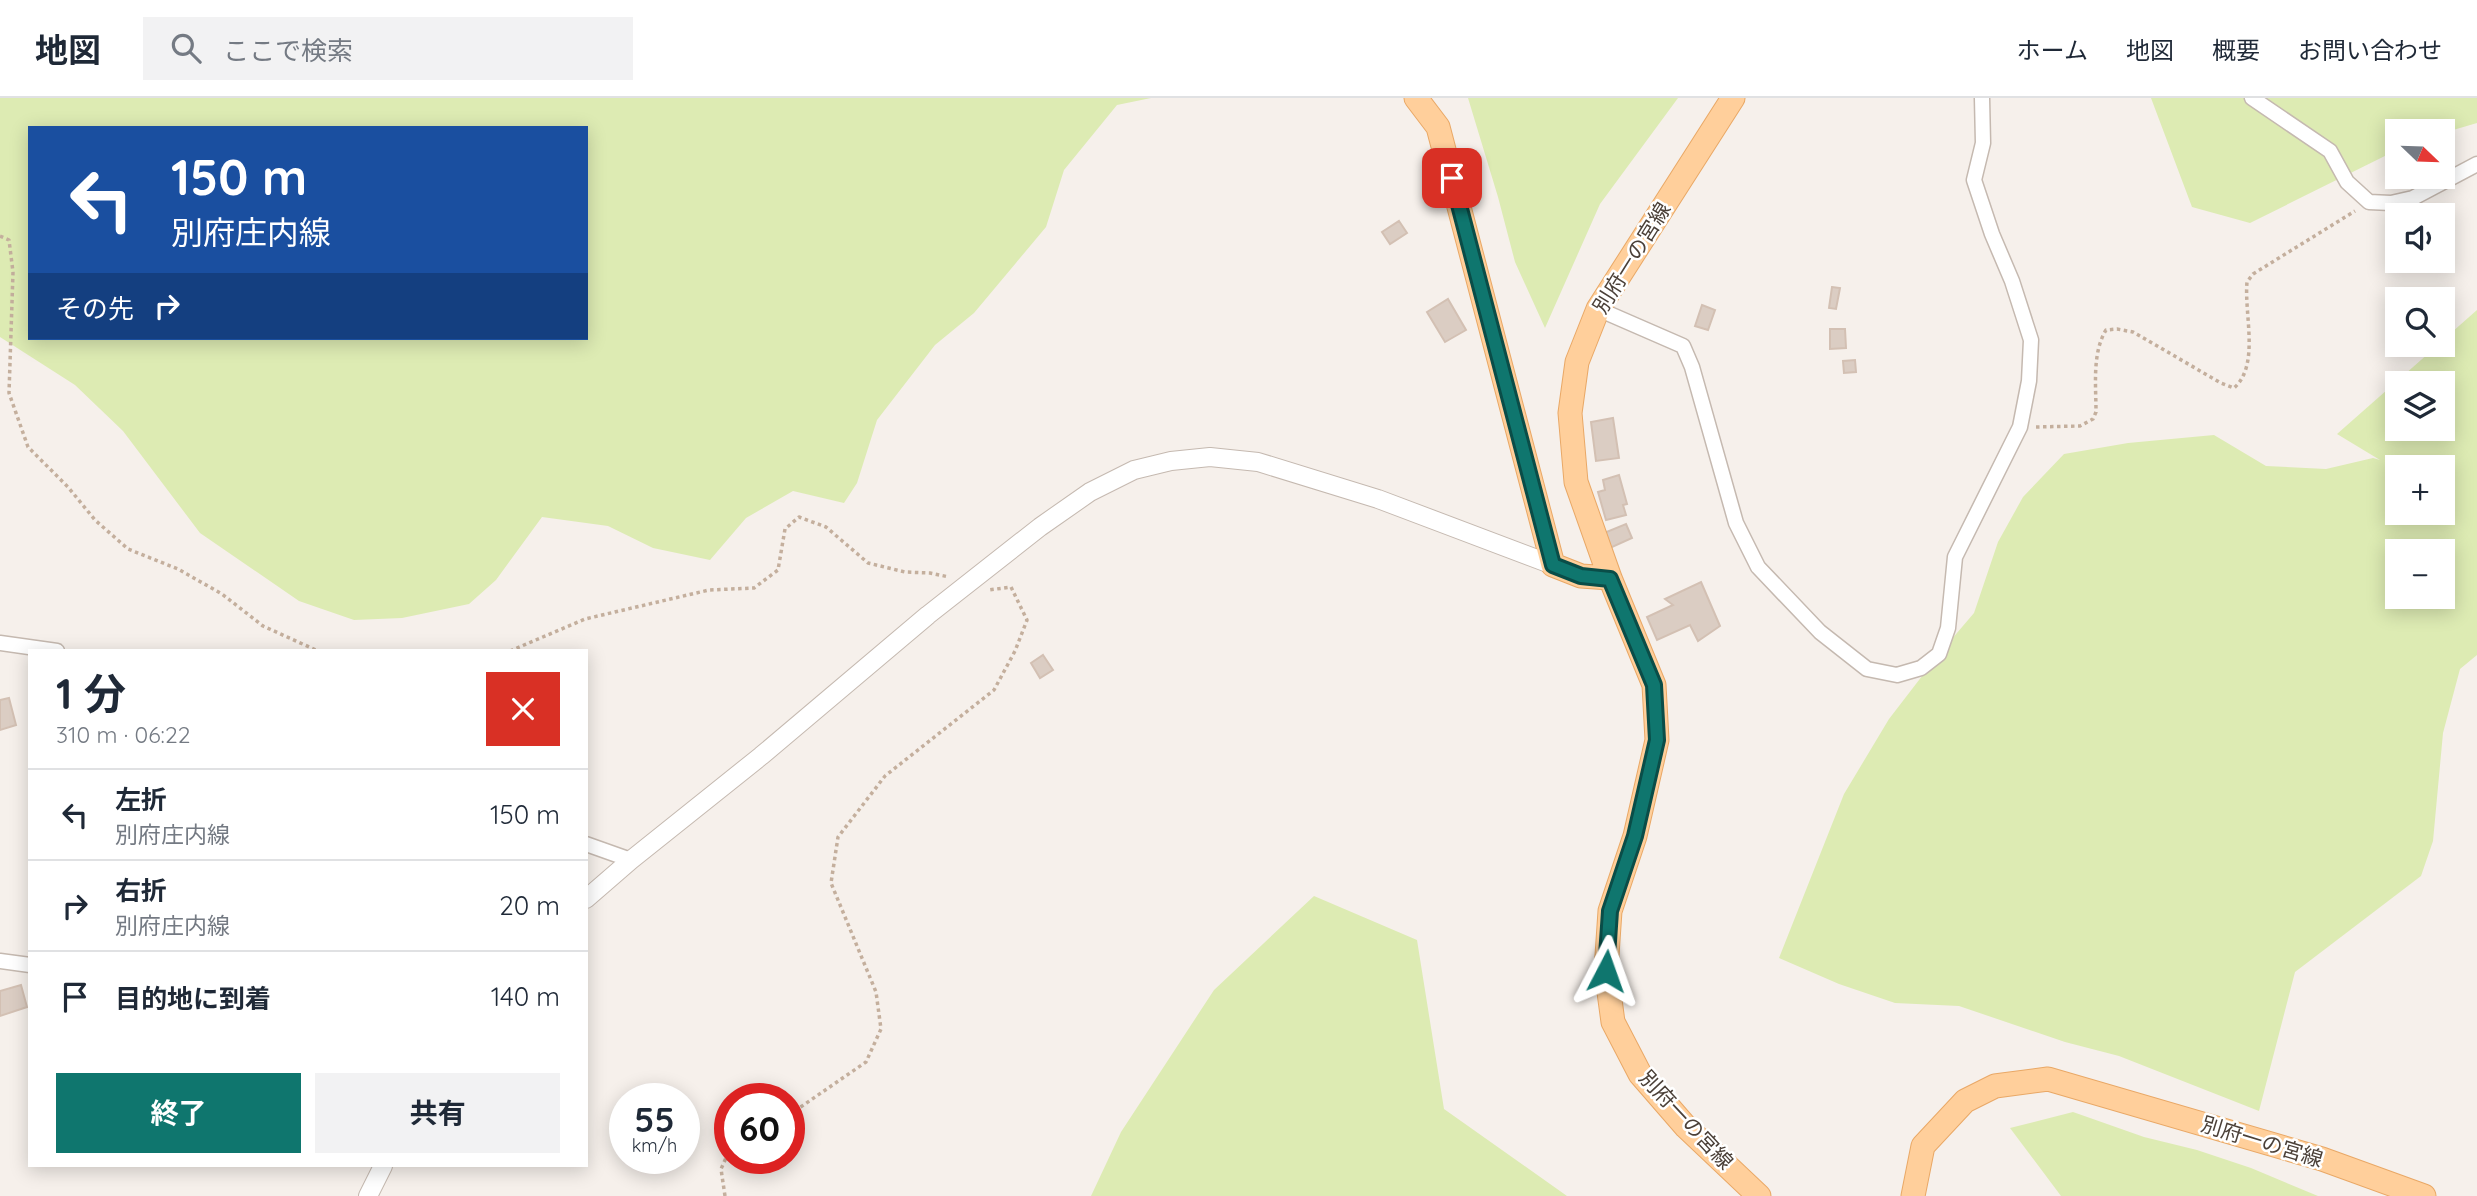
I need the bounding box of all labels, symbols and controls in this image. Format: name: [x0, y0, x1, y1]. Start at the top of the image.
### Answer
search box: [143, 17, 633, 80]
text: 地図: [35, 29, 101, 70]
icon: search: [167, 29, 205, 67]
text: ここで検索: [223, 34, 353, 67]
text: ホーム: [2017, 35, 2088, 65]
text: 地図: [2126, 35, 2174, 65]
text: 概要: [2212, 35, 2260, 65]
text: お問い合わせ: [2298, 35, 2442, 65]
north arrow: [2385, 119, 2455, 189]
map controls: [2385, 119, 2455, 609]
text: 150 m: [171, 146, 307, 207]
pin: [1422, 148, 1482, 208]
icon: left: [56, 154, 147, 245]
icon: arrive: [1433, 159, 1471, 197]
street label: 別府一の宮線: [1587, 197, 1676, 318]
button: sound: [2385, 203, 2455, 273]
text: 別府庄内線: [171, 212, 331, 252]
icon: right: [148, 287, 186, 325]
button: search: [2385, 287, 2455, 357]
text: その先: [56, 292, 134, 325]
button: layers: [2385, 371, 2455, 441]
button: +: [2385, 455, 2455, 525]
button: −: [2385, 539, 2455, 609]
text: 1 分: [56, 667, 126, 720]
button: close: [486, 672, 560, 746]
text: 310 m · 06:22: [56, 720, 190, 749]
text: 左折: [115, 783, 167, 816]
icon: left: [56, 796, 94, 834]
text: 150 m: [490, 798, 560, 831]
text: 別府庄内線: [115, 820, 230, 849]
text: 右折: [115, 874, 167, 907]
icon: right: [56, 887, 94, 925]
text: 20 m: [499, 889, 560, 922]
text: 別府庄内線: [115, 911, 230, 940]
position arrow: [1569, 934, 1643, 1008]
icon: arrive: [56, 978, 94, 1016]
text: 140 m: [491, 980, 560, 1013]
text: 目的地に到着: [115, 982, 271, 1015]
street label: 別府一の宮線: [1634, 1064, 1739, 1174]
button: 終了: [56, 1073, 301, 1153]
button: 共有: [315, 1073, 560, 1153]
speed limit sign: 60: [714, 1083, 805, 1174]
text: 55: [634, 1097, 675, 1141]
street label: 別府一の宮線: [2198, 1110, 2326, 1172]
text: km/h: [632, 1134, 677, 1157]

